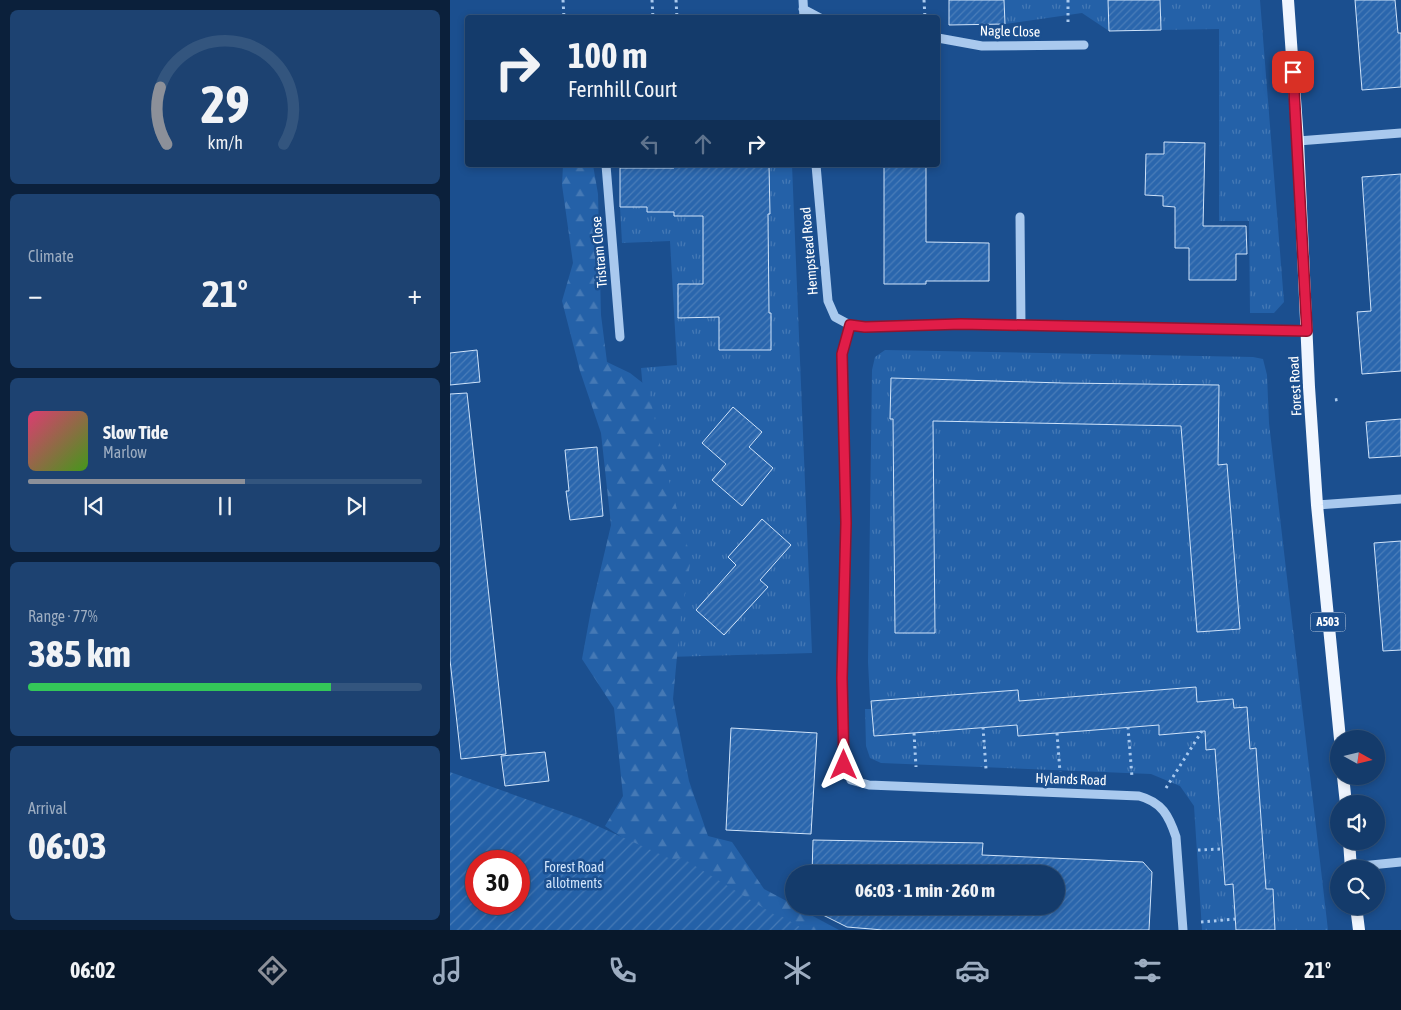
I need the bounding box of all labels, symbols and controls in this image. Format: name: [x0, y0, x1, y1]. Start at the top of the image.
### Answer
street label: Nagle Close: [980, 22, 1040, 40]
icon: right: [485, 35, 550, 100]
text: 100 m: [568, 35, 647, 75]
pin: [1272, 51, 1314, 93]
icon: arrive: [1279, 58, 1307, 86]
text: 29: [201, 74, 249, 134]
text: Fernhill Court: [568, 76, 677, 102]
icon: left: [636, 130, 664, 158]
icon: ahead: [689, 130, 717, 158]
icon: right: [742, 130, 770, 158]
text: km/h: [207, 132, 243, 153]
street label: Hempstead Road: [797, 206, 821, 296]
street label: Tristram Close: [588, 216, 610, 288]
text: Climate: [28, 247, 74, 265]
text: 21°: [202, 272, 248, 315]
text: −: [28, 278, 43, 310]
text: +: [407, 278, 422, 310]
street label: Forest Road: [1285, 356, 1305, 416]
text: Slow Tide: [103, 421, 168, 443]
text: Marlow: [103, 443, 147, 461]
icon: previous: [80, 492, 108, 520]
icon: pause: [211, 492, 239, 520]
icon: next: [342, 492, 370, 520]
text: Range · 77%: [28, 607, 98, 625]
road number: A503: [1310, 612, 1346, 632]
text: 385 km: [28, 632, 131, 675]
north arrow: [1330, 730, 1385, 785]
map controls: [1330, 730, 1385, 915]
position arrow: [817, 738, 869, 790]
street label: Hylands Road: [1035, 770, 1107, 788]
button: sound: [1330, 795, 1385, 850]
text: Arrival: [28, 799, 67, 817]
text: 06:03: [28, 824, 107, 867]
speed limit sign: 30: [465, 850, 530, 915]
park label: Forest Road allotments: [544, 859, 604, 891]
button: search: [1330, 860, 1385, 915]
text: 06:03 · 1 min · 260 m: [855, 879, 995, 901]
icon: directions: [255, 953, 290, 988]
icon: music: [430, 953, 465, 988]
icon: phone: [605, 953, 640, 988]
icon: climate: [780, 953, 815, 988]
icon: car: [955, 953, 990, 988]
icon: filters: [1130, 953, 1165, 988]
text: 06:02: [70, 957, 116, 983]
text: 21°: [1304, 957, 1331, 983]

